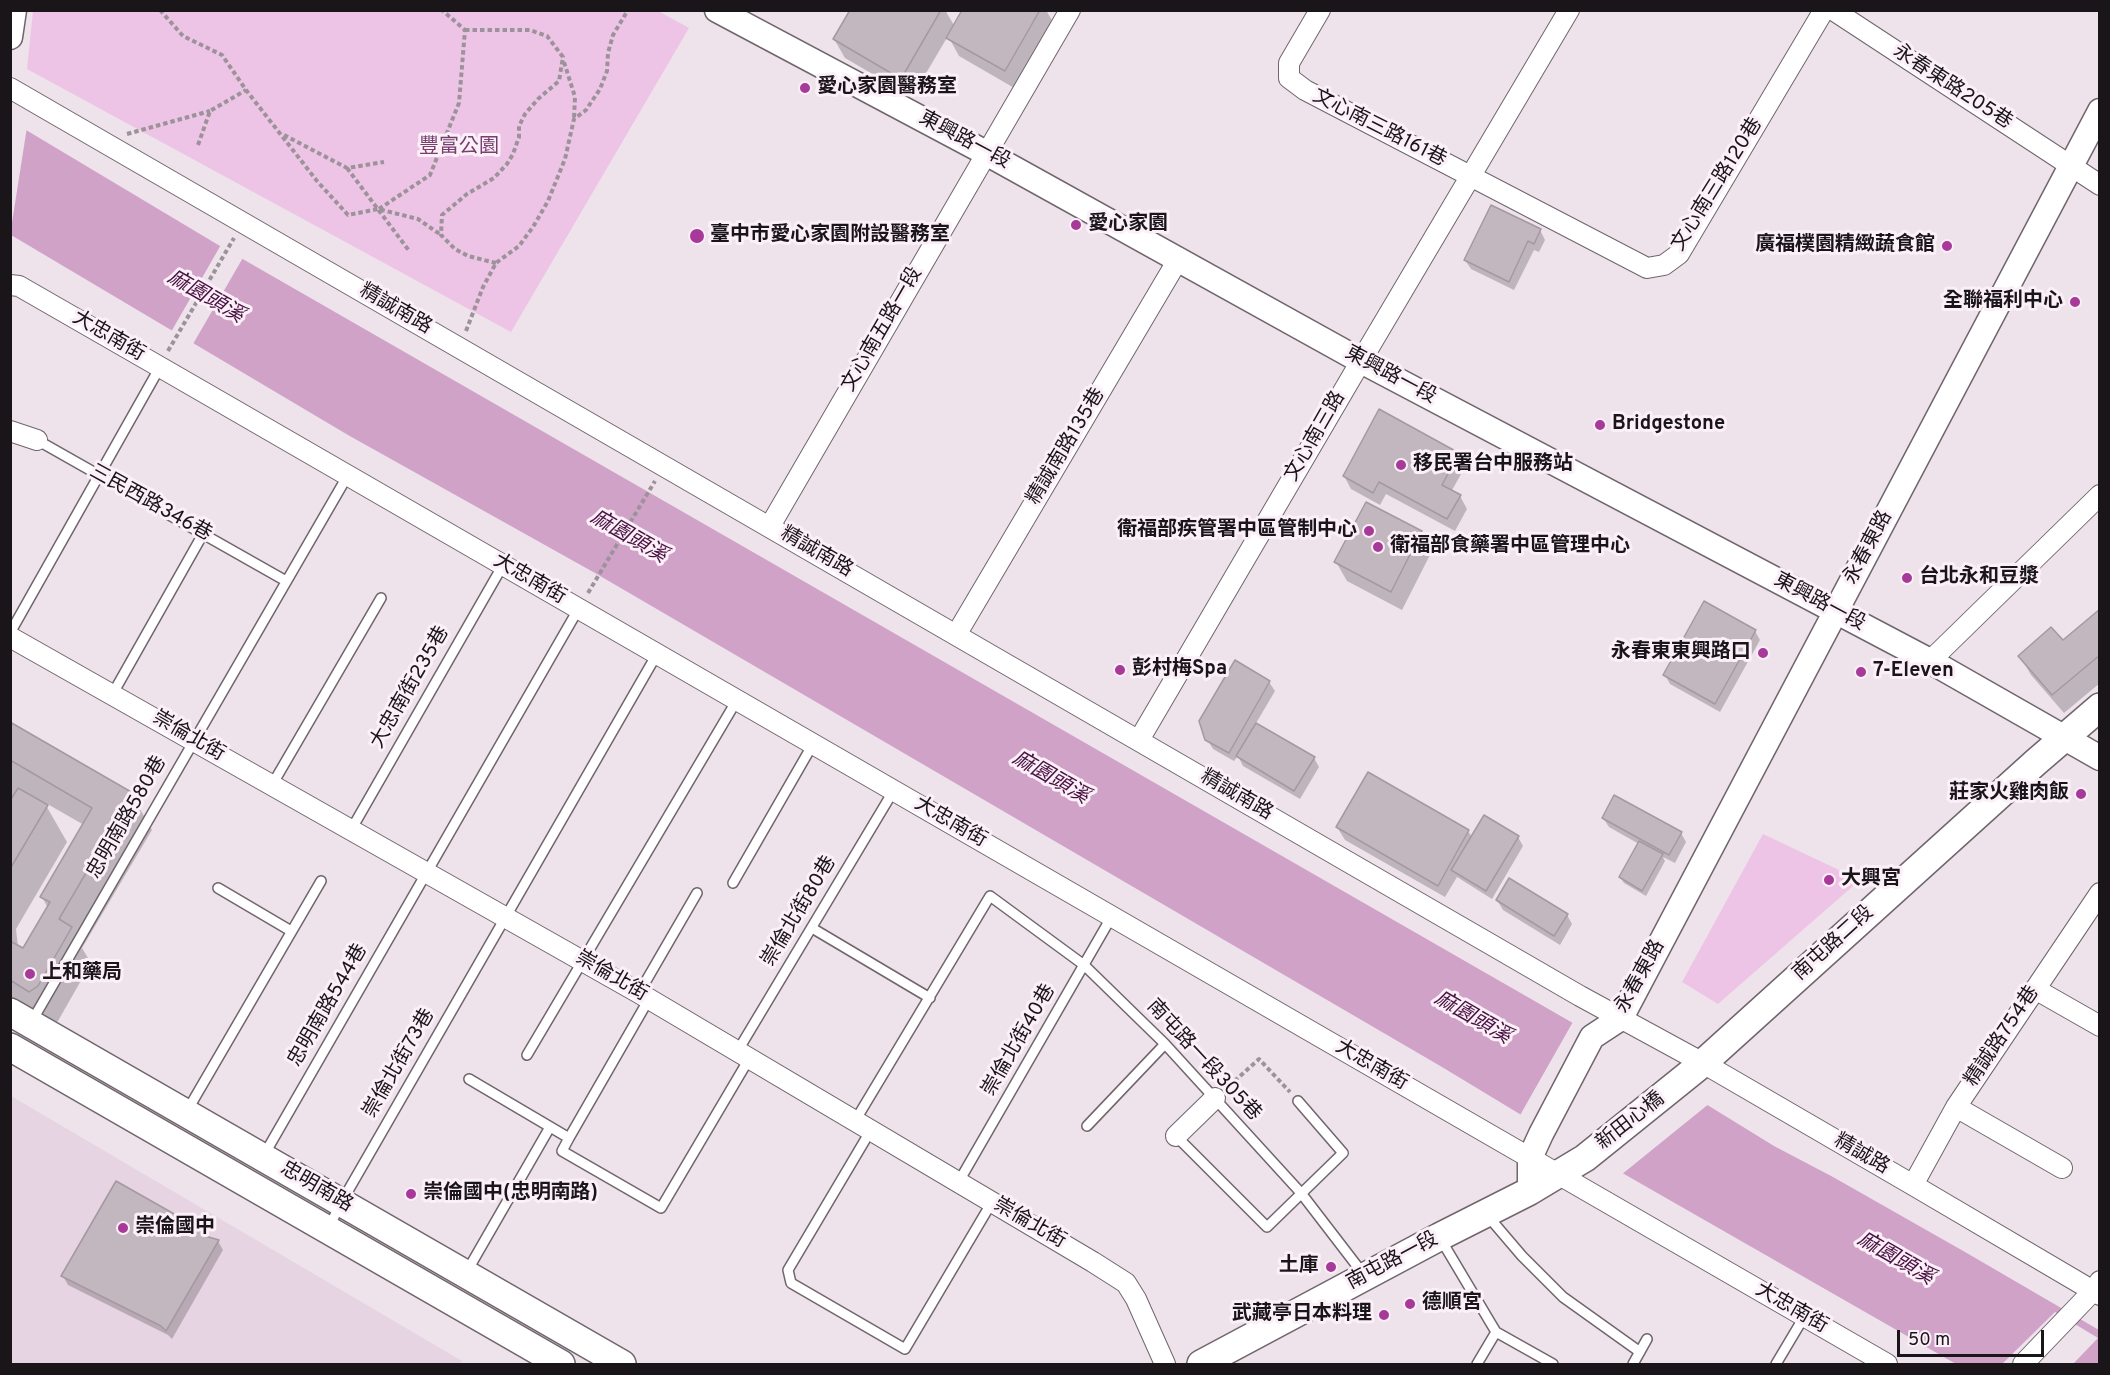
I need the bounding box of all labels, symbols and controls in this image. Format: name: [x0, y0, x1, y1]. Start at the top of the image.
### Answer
street label: 永春東路205巷: [1888, 40, 2016, 136]
place label: 愛心家園醫務室: [817, 76, 957, 100]
marker: 愛心家園醫務室: [798, 81, 812, 95]
street label: 文心南三路161巷: [1308, 85, 1450, 173]
street label: 東興路一段: [914, 107, 1014, 175]
street label: 文心南三路120巷: [1667, 114, 1769, 256]
park label: 豐富公園: [419, 136, 499, 160]
place label: 愛心家園: [1088, 213, 1168, 237]
marker: 愛心家園: [1069, 218, 1083, 232]
place label: 臺中市愛心家園附設醫務室: [710, 224, 950, 248]
marker: 臺中市愛心家園附設醫務室: [688, 227, 706, 245]
place label: 廣福樸園精緻蔬食館: [1755, 234, 1935, 258]
marker: 廣福樸園精緻蔬食館: [1940, 239, 1954, 253]
street label: 文心南五路一段: [838, 263, 928, 397]
water label: 麻園頭溪: [162, 266, 248, 330]
street label: 精誠南路: [354, 280, 436, 340]
place label: 全聯福利中心: [1943, 290, 2063, 314]
marker: 全聯福利中心: [2068, 295, 2082, 309]
street label: 大忠南街: [67, 307, 149, 367]
street label: 東興路一段: [1340, 342, 1440, 410]
street label: 精誠南路135巷: [1023, 384, 1111, 510]
street label: 文心南三路: [1281, 388, 1351, 486]
place label: Bridgestone: [1612, 413, 1725, 437]
marker: Bridgestone: [1593, 418, 1607, 432]
place label: 移民署台中服務站: [1413, 453, 1573, 477]
marker: 移民署台中服務站: [1394, 458, 1408, 472]
street label: 三民西路346巷: [85, 460, 215, 548]
water label: 麻園頭溪: [585, 506, 671, 570]
street label: 永春東路: [1840, 507, 1898, 589]
place label: 衛福部疾管署中區管制中心: [1117, 519, 1357, 543]
street label: 精誠南路: [775, 523, 857, 583]
marker: 衛福部疾管署中區管制中心: [1362, 524, 1376, 538]
place label: 衛福部食藥署中區管理中心: [1390, 535, 1630, 559]
marker: 衛福部食藥署中區管理中心: [1371, 540, 1385, 554]
street label: 大忠南街: [488, 550, 570, 610]
place label: 台北永和豆漿: [1919, 566, 2039, 590]
street label: 東興路一段: [1769, 569, 1869, 637]
marker: 台北永和豆漿: [1900, 571, 1914, 585]
street label: 大忠南街235巷: [366, 623, 456, 753]
place label: 永春東東興路口: [1611, 641, 1751, 665]
marker: 永春東東興路口: [1756, 646, 1770, 660]
place label: 彭村梅Spa: [1132, 658, 1227, 682]
place label: 7-Eleven: [1873, 660, 1954, 684]
marker: 彭村梅Spa: [1113, 663, 1127, 677]
marker: 7-Eleven: [1854, 665, 1868, 679]
street label: 崇倫北街: [147, 707, 229, 767]
water label: 麻園頭溪: [1007, 747, 1093, 811]
street label: 忠明南路580巷: [83, 753, 173, 883]
street label: 精誠南路: [1195, 766, 1277, 826]
place label: 莊家火雞肉飯: [1949, 782, 2069, 806]
marker: 莊家火雞肉飯: [2074, 787, 2088, 801]
street label: 大忠南街: [909, 793, 991, 853]
street label: 崇倫北街80巷: [758, 852, 842, 972]
place label: 大興宮: [1841, 868, 1901, 892]
marker: 大興宮: [1822, 873, 1836, 887]
street label: 南屯路二段: [1789, 902, 1879, 986]
street label: 永春東路: [1611, 936, 1671, 1018]
street label: 忠明南路544巷: [284, 940, 374, 1072]
street label: 崇倫北街: [570, 947, 652, 1007]
place label: 上和藥局: [42, 962, 122, 986]
marker: 上和藥局: [23, 967, 37, 981]
street label: 崇倫北街40巷: [978, 981, 1062, 1101]
street label: 精誠路754巷: [1961, 982, 2045, 1092]
water label: 麻園頭溪: [1429, 987, 1515, 1051]
street label: 南屯路一段305巷: [1141, 995, 1265, 1127]
street label: 崇倫北街73巷: [359, 1005, 441, 1123]
street label: 大忠南街: [1330, 1036, 1412, 1096]
street label: 新田心橋: [1592, 1088, 1670, 1156]
street label: 精誠路: [1829, 1130, 1893, 1180]
street label: 忠明南路: [275, 1158, 357, 1218]
place label: 崇倫國中(忠明南路): [423, 1182, 598, 1206]
marker: 崇倫國中(忠明南路): [404, 1187, 418, 1201]
street label: 崇倫北街: [988, 1194, 1070, 1254]
place label: 崇倫國中: [135, 1216, 215, 1240]
marker: 崇倫國中: [116, 1221, 130, 1235]
street label: 南屯路一段: [1343, 1228, 1443, 1296]
water label: 麻園頭溪: [1852, 1228, 1938, 1292]
place label: 土庫: [1279, 1255, 1319, 1279]
marker: 土庫: [1324, 1260, 1338, 1274]
street label: 大忠南街: [1750, 1279, 1832, 1339]
place label: 德順宮: [1422, 1292, 1482, 1316]
marker: 德順宮: [1403, 1297, 1417, 1311]
place label: 武藏亭日本料理: [1232, 1303, 1372, 1327]
marker: 武藏亭日本料理: [1377, 1308, 1391, 1322]
scale bar: [1900, 1318, 2047, 1356]
text: 50 m: [1908, 1329, 1950, 1352]

